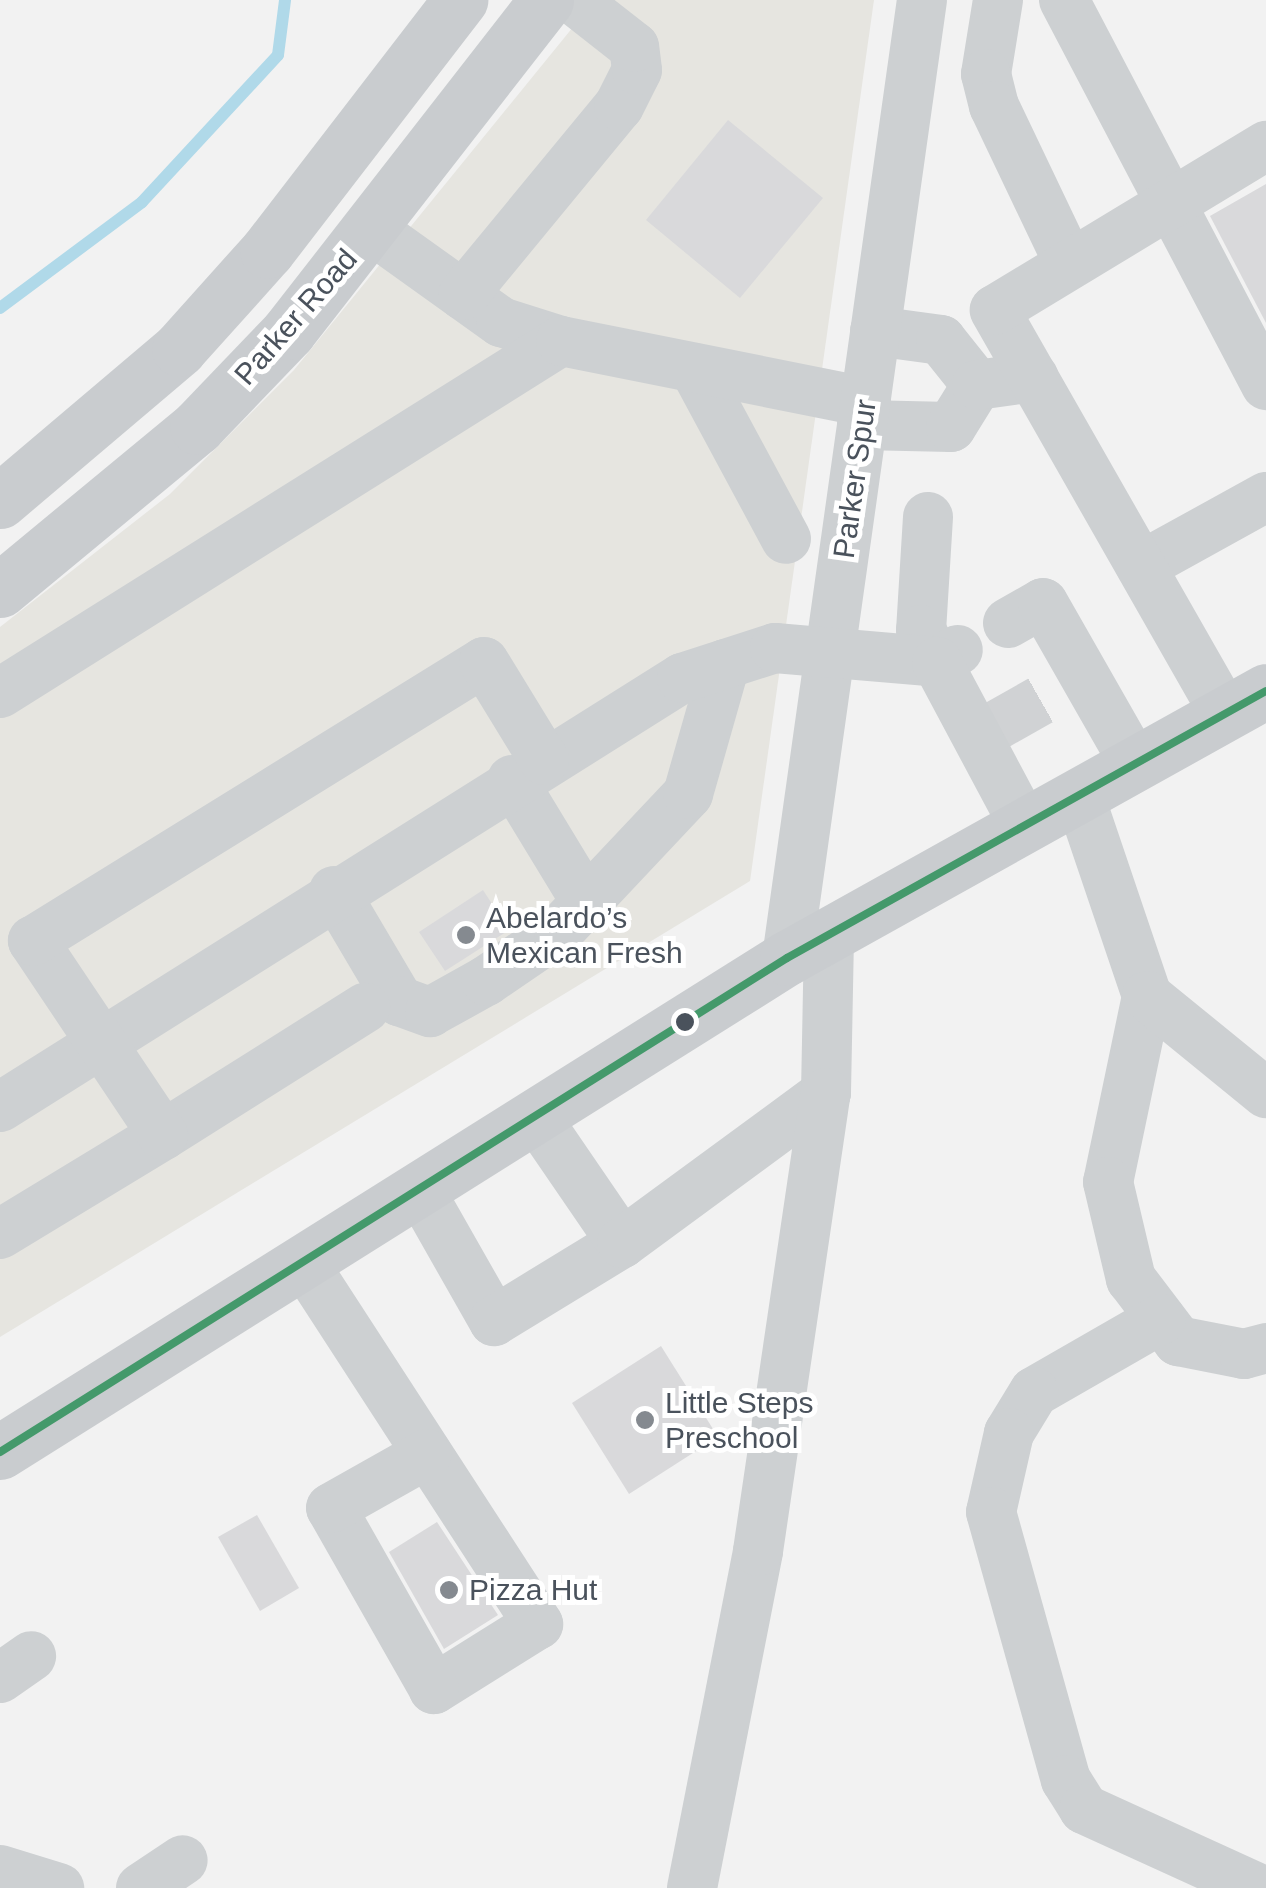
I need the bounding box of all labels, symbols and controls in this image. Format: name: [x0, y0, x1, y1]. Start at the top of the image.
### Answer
street label: Parker Road: [227, 242, 365, 392]
street label: Parker Spur: [826, 397, 884, 561]
place label: Abelardo’s Mexican Fresh: [486, 900, 683, 970]
marker: Abelardo’s Mexican Fresh: [455, 924, 477, 946]
unlabelled marker: [675, 1012, 695, 1032]
place label: Little Steps Preschool: [665, 1385, 813, 1456]
marker: Little Steps Preschool: [634, 1409, 656, 1431]
place label: Pizza Hut: [469, 1572, 597, 1608]
marker: Pizza Hut: [438, 1579, 460, 1601]

